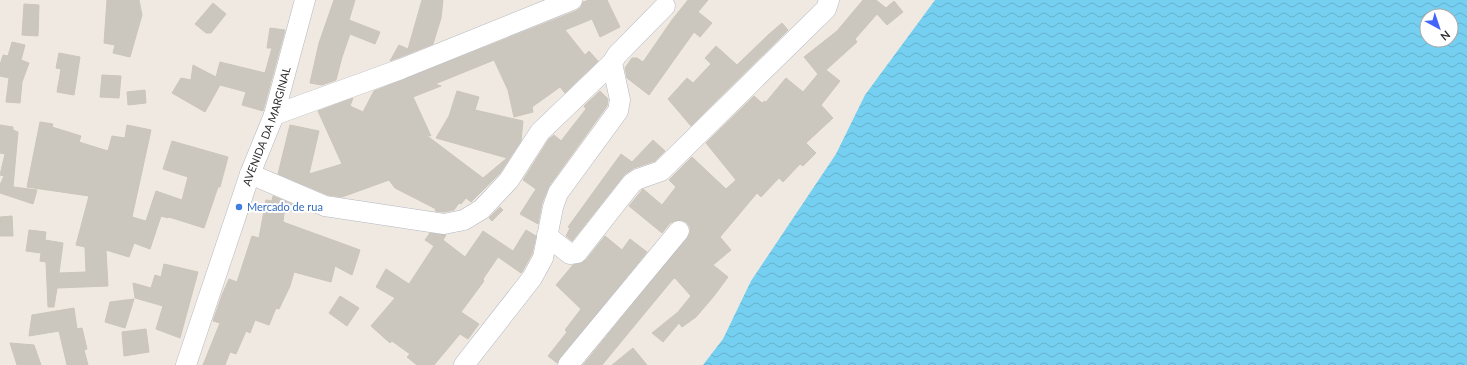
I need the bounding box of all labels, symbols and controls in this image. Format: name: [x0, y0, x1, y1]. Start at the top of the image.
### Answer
north arrow: [1419, 8, 1459, 48]
text: N: [1438, 28, 1453, 44]
street label: AVENIDA DA MARGINAL: [239, 65, 293, 187]
place label: Mercado de rua: [247, 200, 323, 213]
marker: Mercado de rua: [234, 202, 244, 212]

